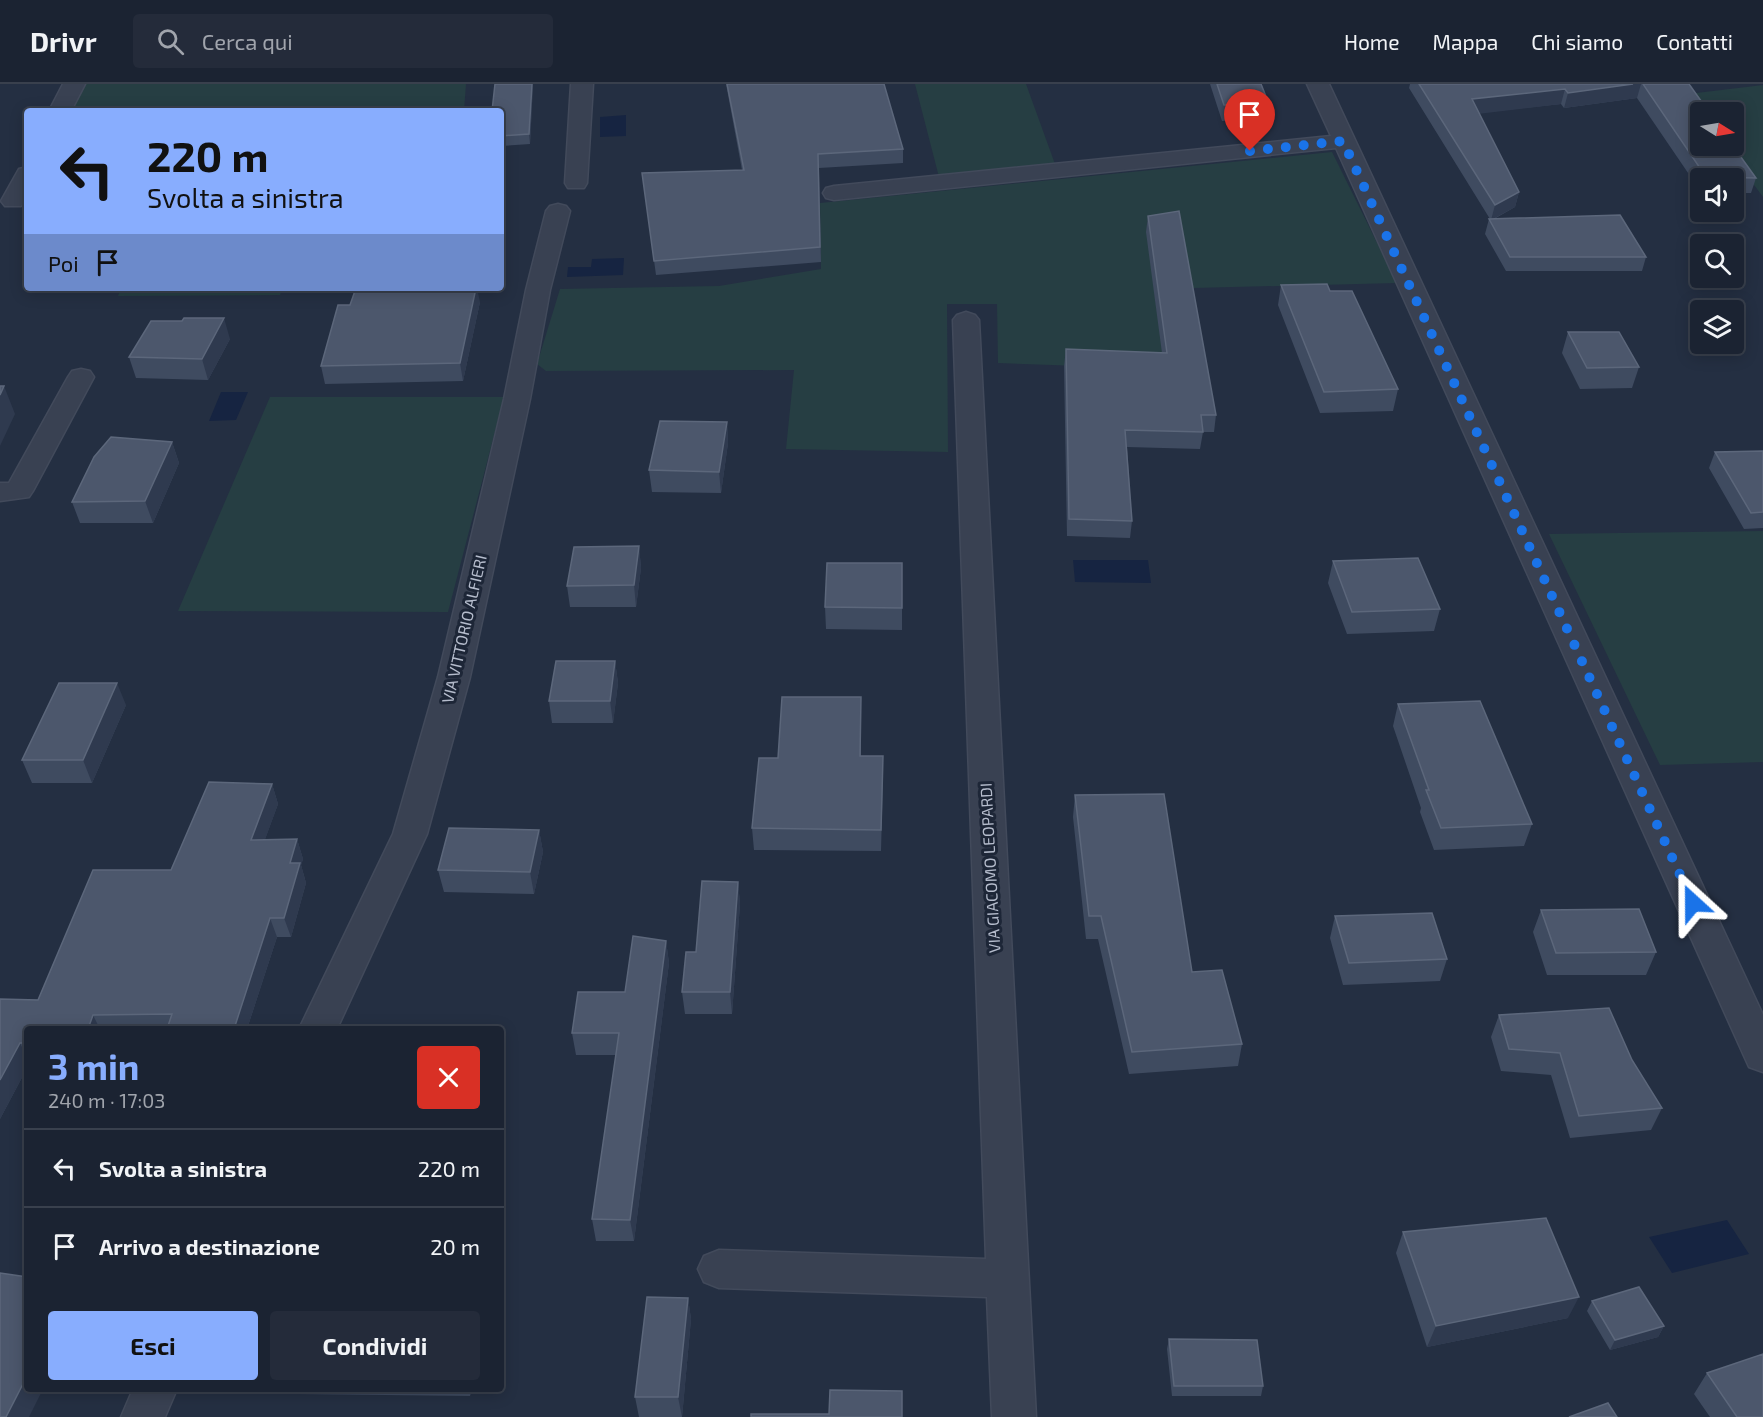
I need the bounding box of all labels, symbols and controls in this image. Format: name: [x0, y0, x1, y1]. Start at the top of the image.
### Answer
search box: [133, 14, 553, 68]
text: Drivr: [30, 24, 97, 58]
icon: search: [154, 25, 187, 58]
text: Cerca qui: [202, 28, 293, 54]
text: Home: [1344, 29, 1400, 54]
text: Mappa: [1433, 29, 1498, 54]
text: Chi siamo: [1531, 29, 1623, 54]
text: Contatti: [1656, 29, 1733, 54]
pin: [1224, 89, 1275, 151]
icon: arrive: [1233, 98, 1266, 131]
north arrow: [1690, 102, 1744, 156]
map controls: [1690, 102, 1744, 354]
text: 220 m: [147, 130, 268, 180]
icon: left: [48, 132, 126, 210]
button: sound: [1690, 168, 1744, 222]
text: Svolta a sinistra: [147, 181, 344, 213]
button: search: [1690, 234, 1744, 288]
icon: arrive: [91, 246, 124, 279]
text: Poi: [48, 250, 79, 276]
button: layers: [1690, 300, 1744, 354]
street label: VIA VITTORIO ALFIERI: [437, 553, 490, 705]
street label: VIA GIACOMO LEOPARDI: [976, 782, 1003, 954]
position arrow: [1661, 871, 1725, 935]
text: 3 min: [48, 1044, 139, 1087]
button: close: [417, 1046, 480, 1109]
text: 240 m · 17:03: [48, 1088, 165, 1112]
icon: left: [48, 1152, 81, 1185]
text: Svolta a sinistra: [99, 1155, 267, 1181]
text: 220 m: [418, 1155, 480, 1181]
icon: arrive: [48, 1230, 81, 1263]
text: Arrivo a destinazione: [99, 1233, 320, 1259]
text: 20 m: [430, 1233, 480, 1259]
button: Esci: [48, 1311, 258, 1380]
button: Condividi: [270, 1311, 480, 1380]

